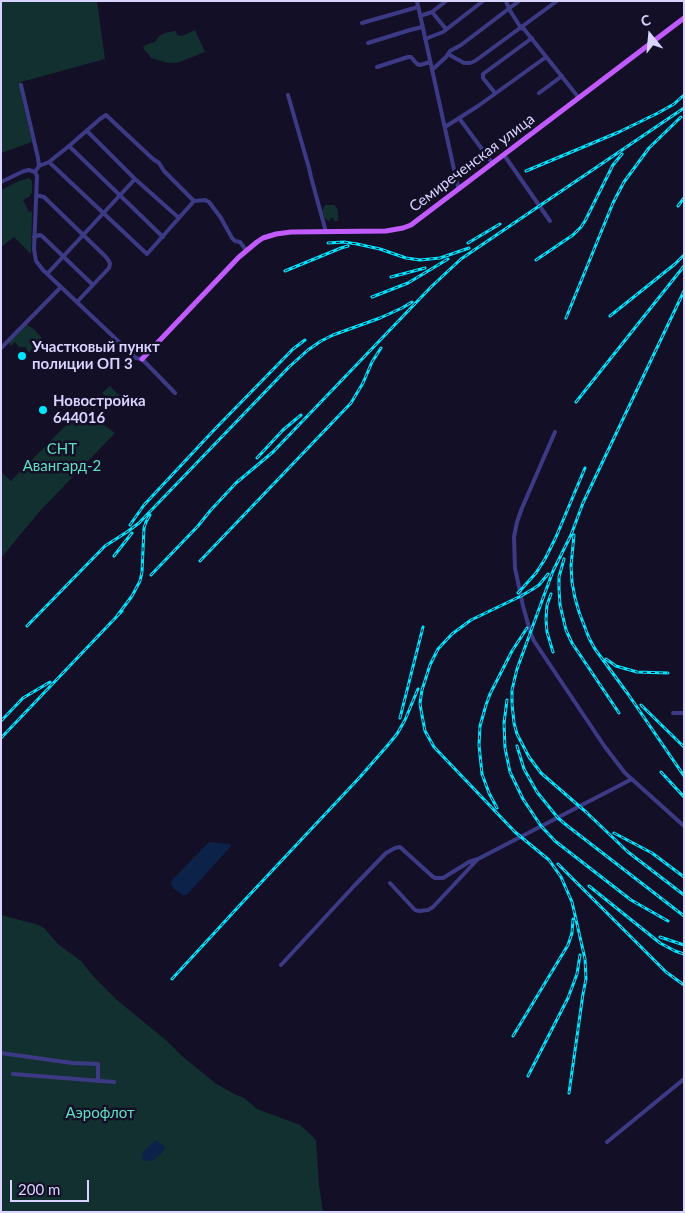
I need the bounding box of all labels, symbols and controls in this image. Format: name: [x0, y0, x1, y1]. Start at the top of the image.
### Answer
north arrow: [625, 10, 675, 60]
text: С: [639, 11, 652, 30]
street label: Семиреченская улица: [406, 110, 538, 216]
place label: Участковый пункт полиции ОП 3: [32, 338, 160, 373]
marker: Участковый пункт полиции ОП 3: [16, 350, 28, 362]
place label: Новостройка 644016: [53, 392, 146, 427]
marker: Новостройка 644016: [37, 404, 49, 416]
park label: СНТ Авангард-2: [23, 440, 101, 475]
park label: Аэрофлот: [65, 1104, 135, 1122]
scale bar: [12, 1170, 91, 1202]
text: 200 m: [18, 1180, 60, 1198]

